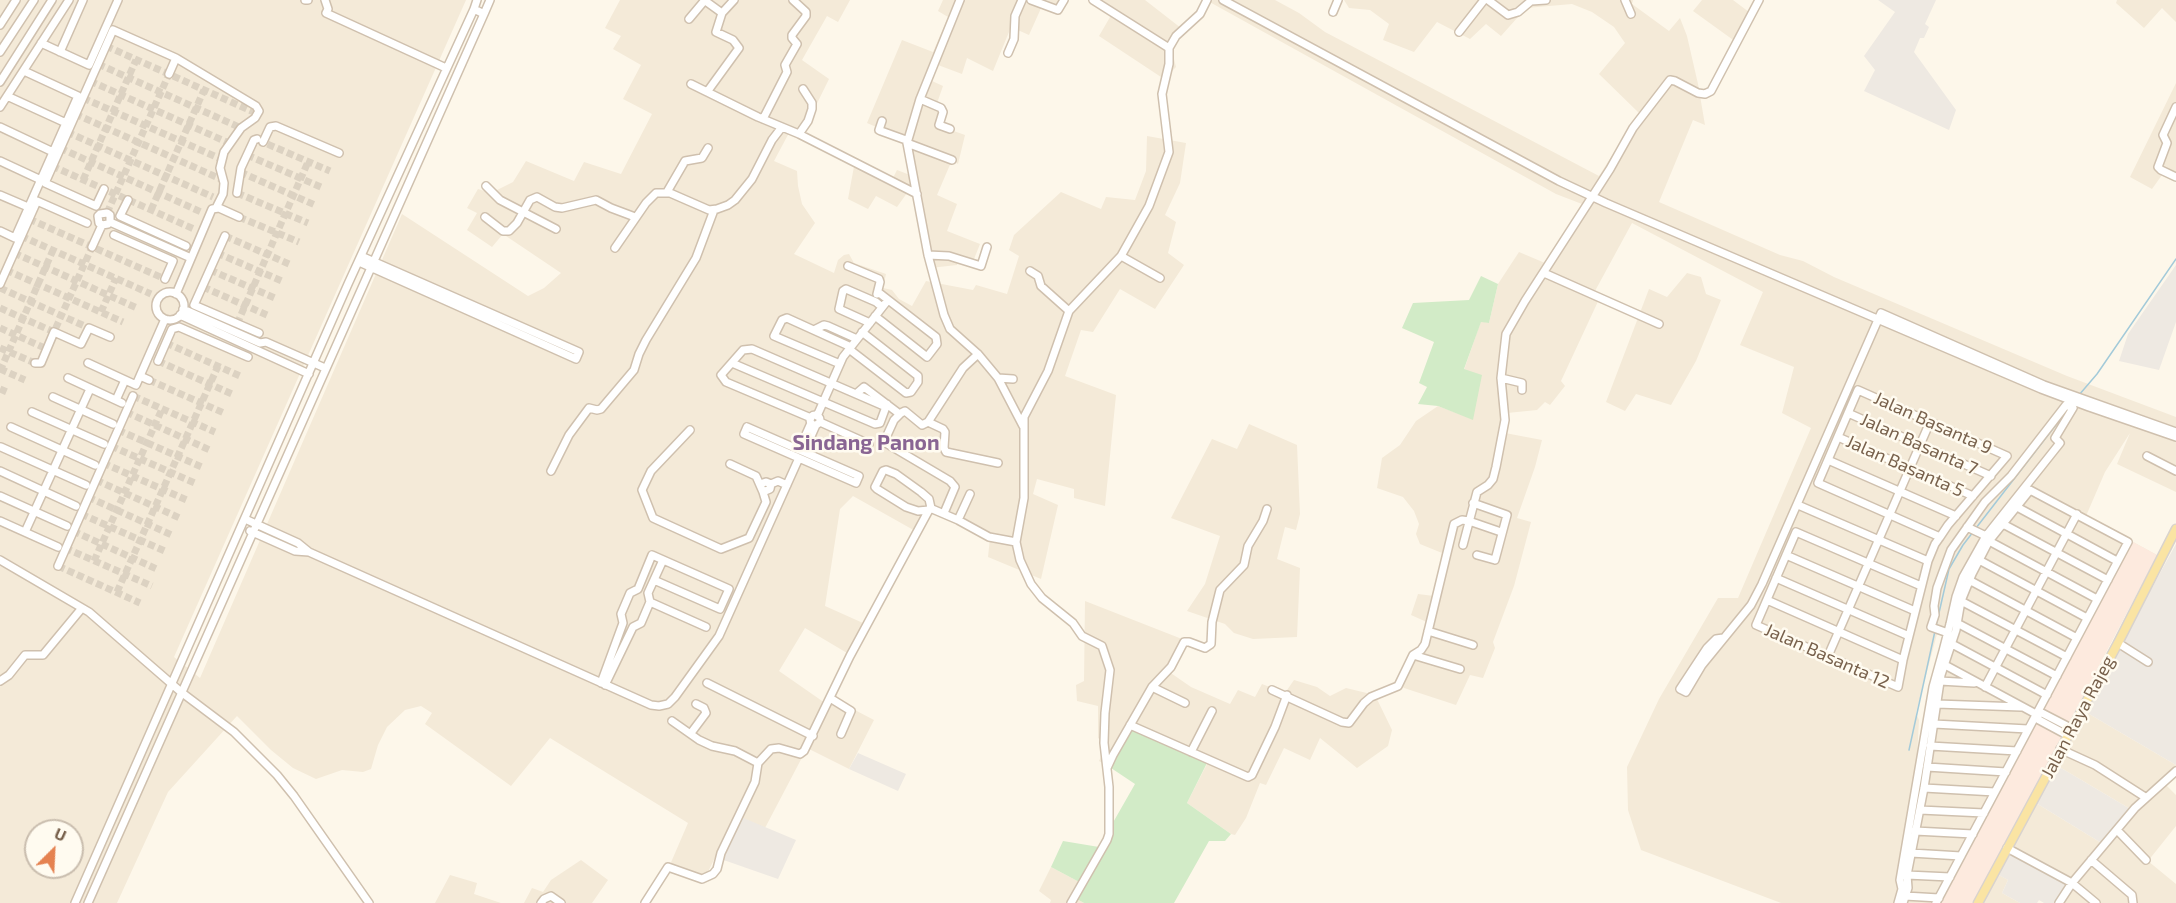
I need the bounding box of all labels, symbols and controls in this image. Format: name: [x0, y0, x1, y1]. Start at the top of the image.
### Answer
street label: Jalan Basanta 9: [1870, 387, 1996, 459]
street label: Jalan Basanta 7: [1857, 408, 1981, 480]
district label: Sindang Panon: [792, 430, 940, 456]
street label: Jalan Basanta 5: [1843, 430, 1967, 502]
street label: Jalan Basanta 12: [1761, 619, 1893, 693]
street label: Jalan Raya Rajeg: [2037, 652, 2119, 782]
north arrow: [24, 819, 84, 879]
text: U: [52, 823, 70, 845]

